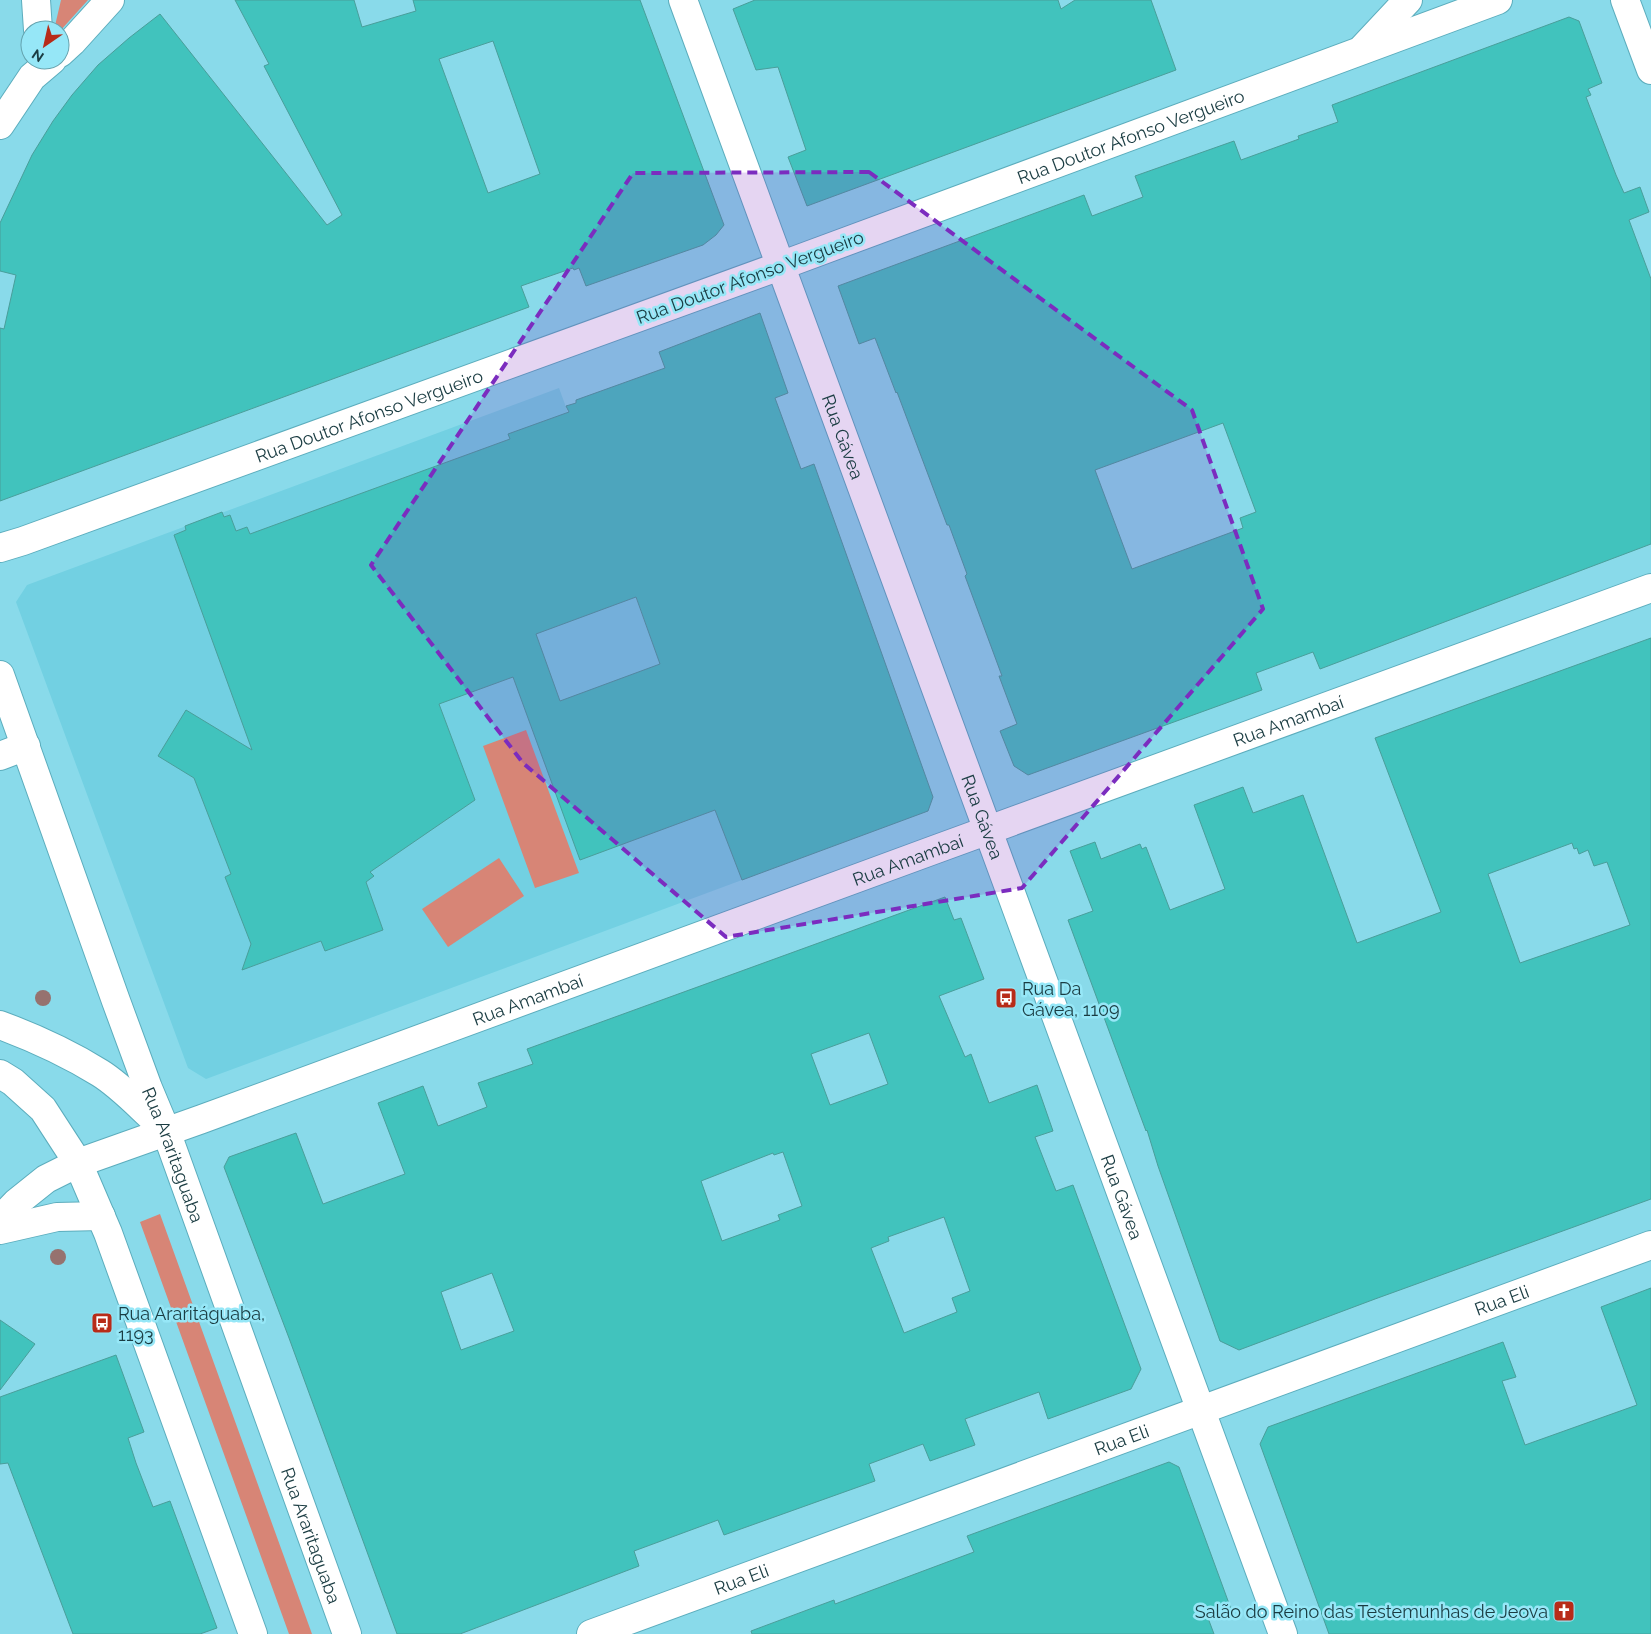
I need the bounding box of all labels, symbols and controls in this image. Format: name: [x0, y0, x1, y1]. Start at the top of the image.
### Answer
north arrow: [20, 20, 70, 70]
text: N: [29, 46, 47, 65]
street label: Rua Doutor Afonso Vergueiro: [1014, 84, 1247, 188]
street label: Rua Doutor Afonso Vergueiro: [633, 226, 867, 328]
street label: Rua Doutor Afonso Vergueiro: [252, 364, 486, 466]
street label: Rua Gávea: [818, 391, 868, 482]
street label: Rua Amambaí: [1230, 691, 1346, 750]
street label: Rua Gávea: [958, 771, 1008, 862]
street label: Rua Amambaí: [850, 830, 966, 889]
street label: Rua Amambaí: [469, 969, 586, 1029]
place label: Rua Da Gávea, 1109: [1022, 978, 1120, 1020]
bus stop icon: Rua Da Gávea, 1109: [994, 986, 1018, 1010]
street label: Rua Araritaguaba: [138, 1084, 208, 1225]
street label: Rua Gávea: [1097, 1152, 1148, 1242]
street label: Rua Eli: [1471, 1280, 1532, 1319]
place label: Rua Araritáguaba, 1193: [118, 1303, 265, 1345]
bus stop icon: Rua Araritáguaba, 1193: [90, 1311, 114, 1335]
street label: Rua Eli: [1091, 1420, 1152, 1459]
street label: Rua Araritaguaba: [277, 1464, 346, 1606]
street label: Rua Eli: [711, 1559, 771, 1598]
church icon: Salão do Reino das Testemunhas de Jeova: [1552, 1599, 1576, 1623]
place label: Salão do Reino das Testemunhas de Jeova: [1195, 1601, 1548, 1622]

